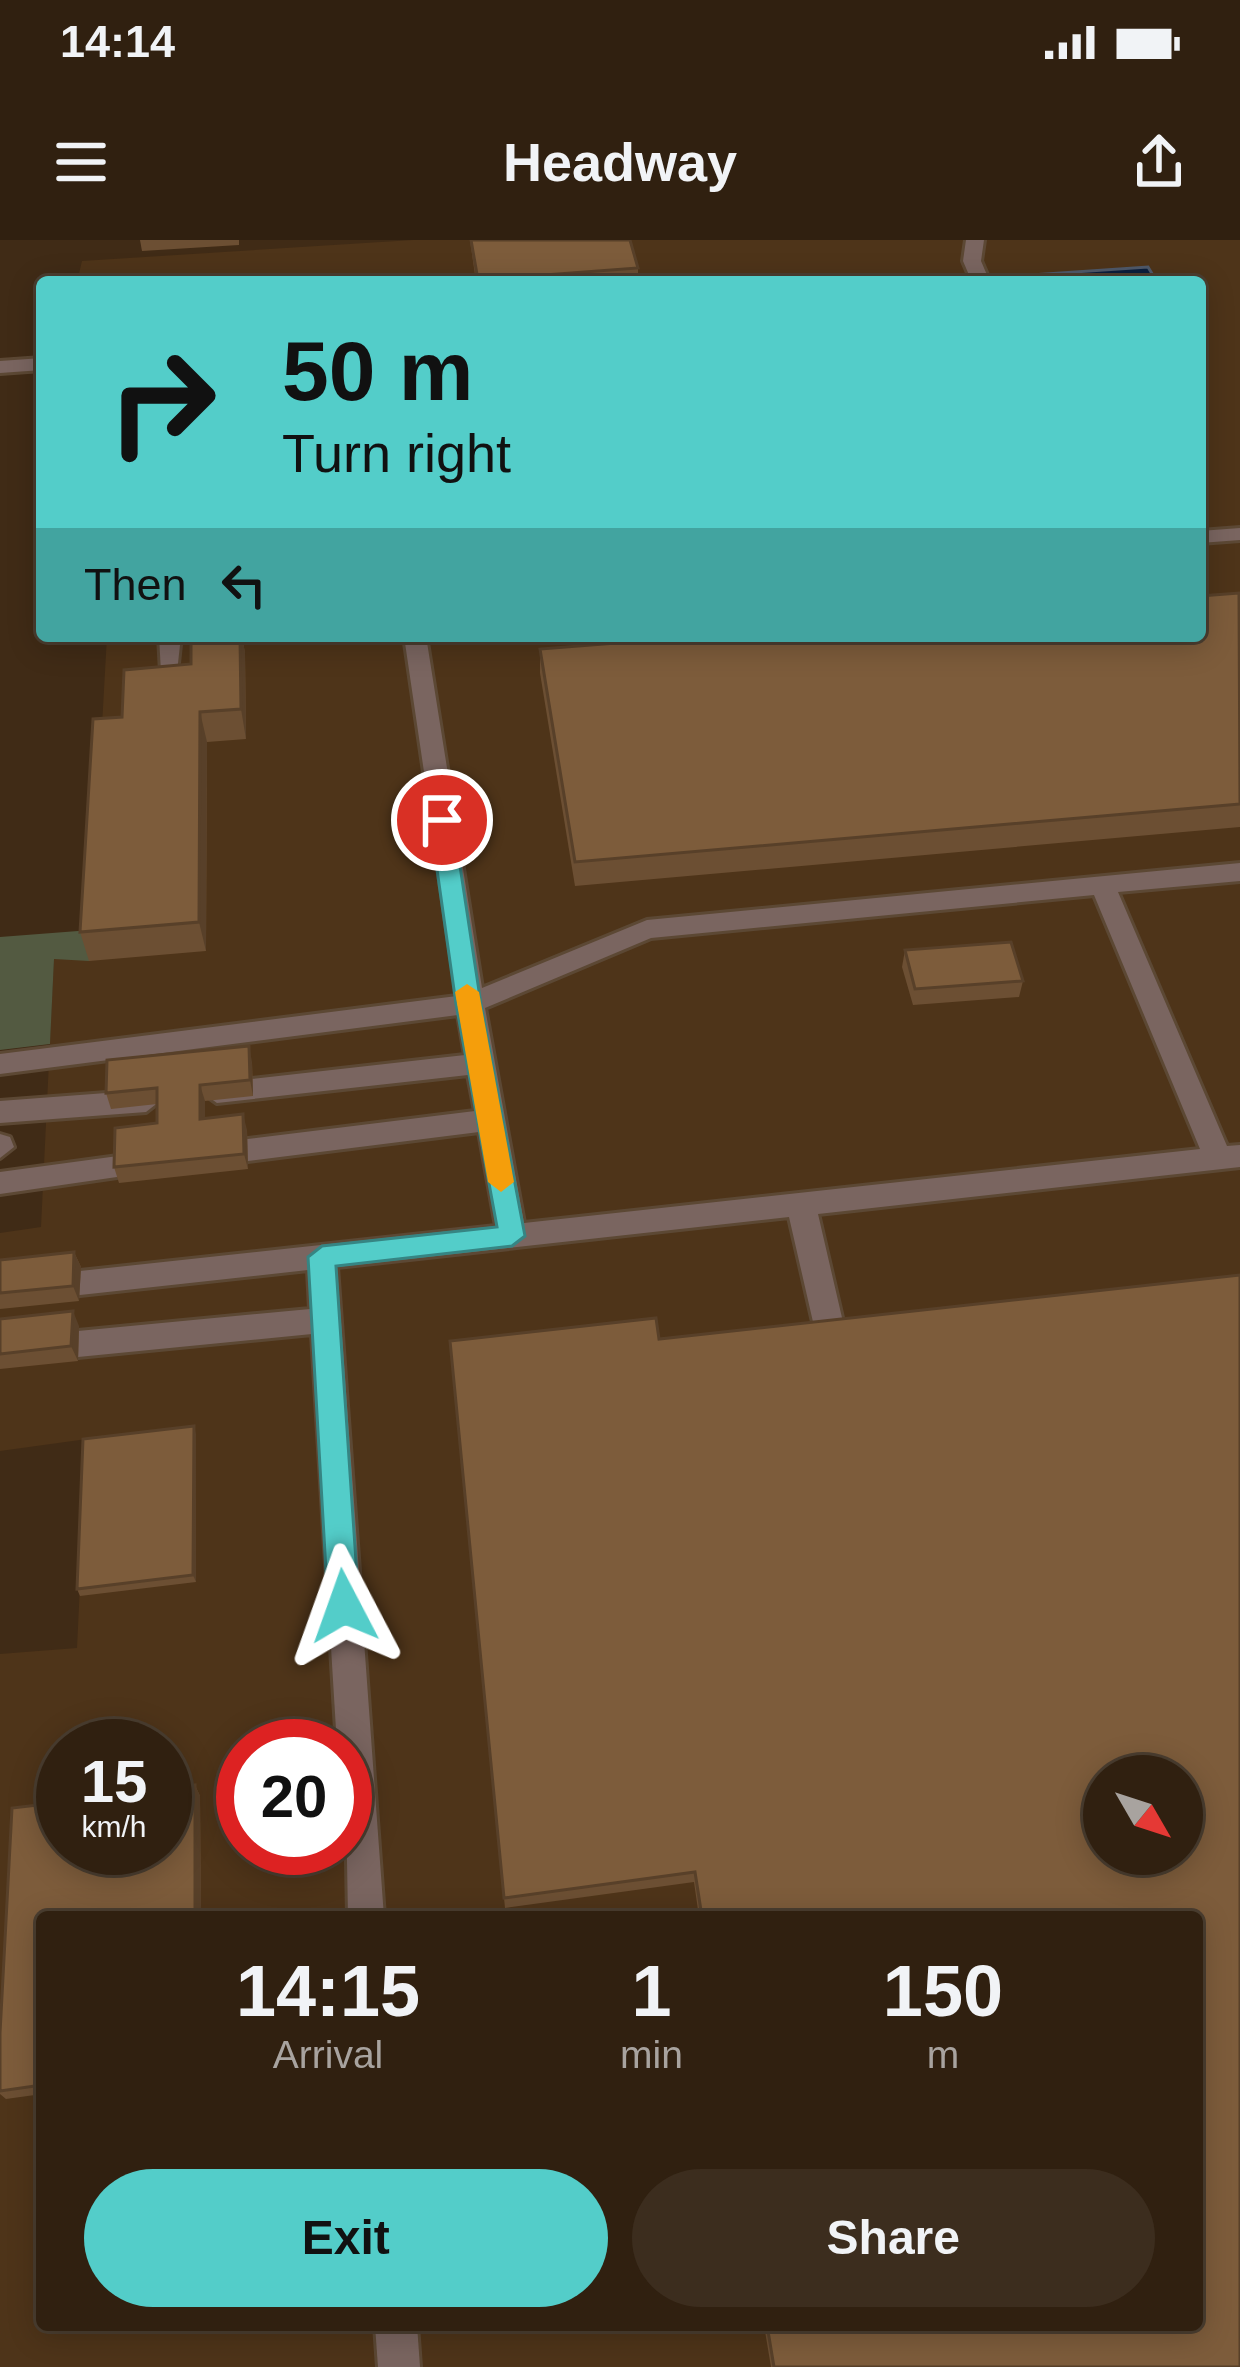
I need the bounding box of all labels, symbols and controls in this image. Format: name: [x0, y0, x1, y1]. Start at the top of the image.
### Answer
text: 14:14: [60, 16, 175, 67]
icon: menu: [48, 129, 114, 195]
icon: share: [1126, 129, 1192, 195]
text: Headway: [503, 132, 737, 192]
icon: right: [84, 324, 240, 480]
text: 50 m: [282, 324, 473, 418]
text: Turn right: [282, 423, 511, 483]
icon: left: [211, 552, 277, 618]
text: Then: [84, 559, 187, 610]
pin: [391, 769, 493, 871]
icon: arrive: [409, 787, 475, 853]
position arrow: [281, 1543, 407, 1669]
speed limit sign: 20: [216, 1719, 372, 1875]
text: 15: [81, 1748, 147, 1815]
north arrow: [1083, 1755, 1203, 1875]
map controls: [1083, 1755, 1203, 1875]
text: km/h: [81, 1810, 147, 1843]
text: 14:15: [236, 1951, 420, 2031]
text: 1: [631, 1951, 672, 2031]
text: 150: [883, 1951, 1003, 2031]
text: Arrival: [273, 2033, 383, 2076]
text: min: [620, 2033, 683, 2076]
text: m: [927, 2033, 959, 2076]
button: Exit: [84, 2169, 608, 2307]
button: Share: [632, 2169, 1155, 2307]

